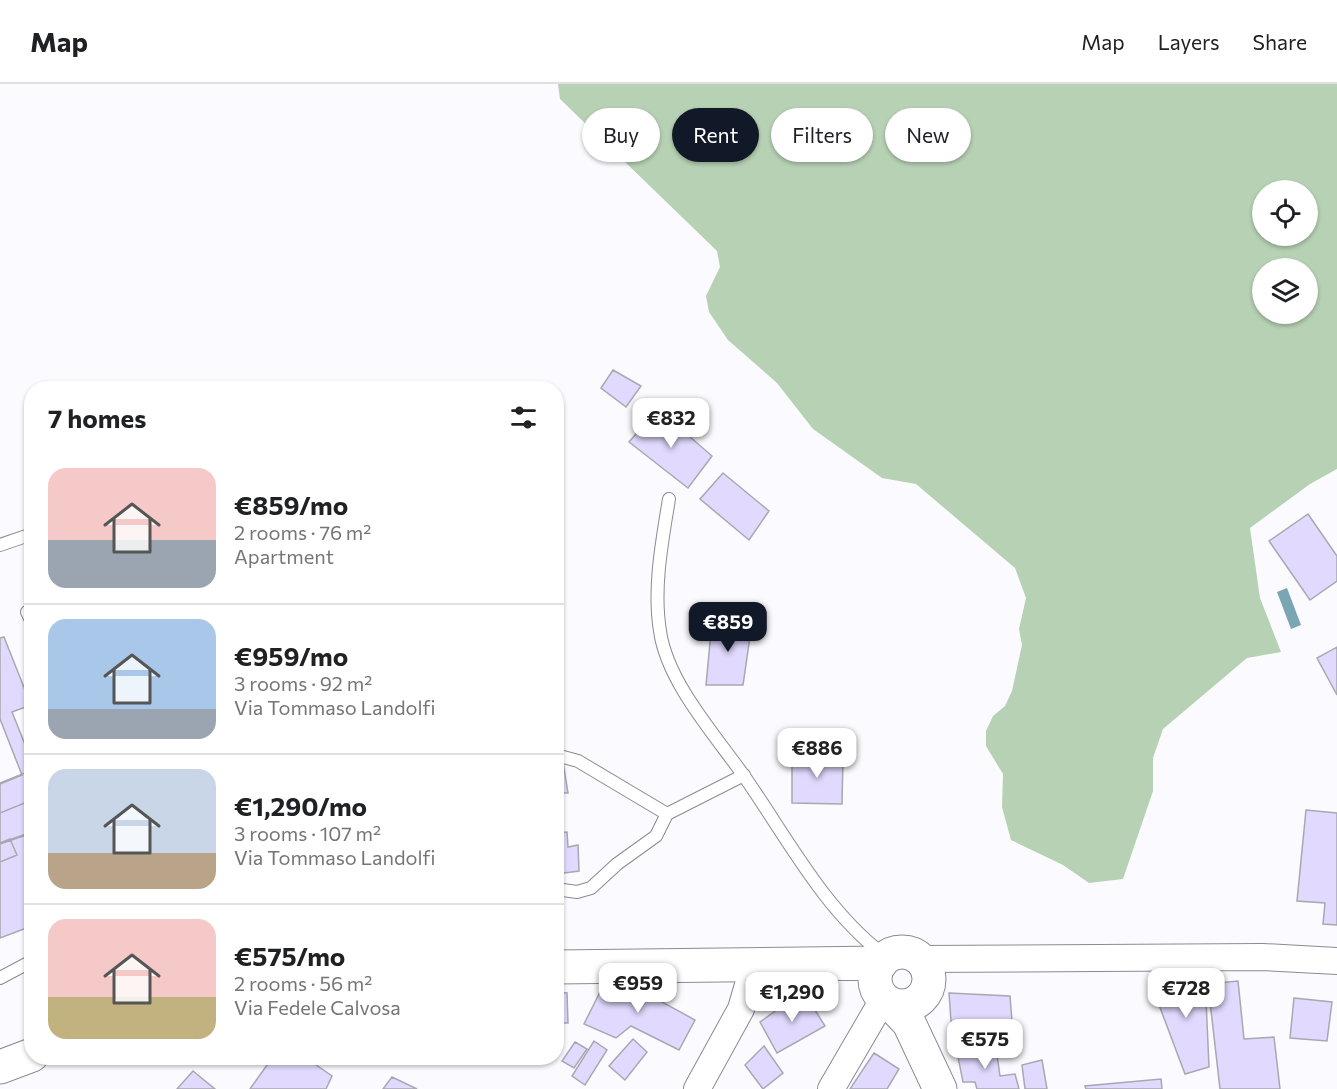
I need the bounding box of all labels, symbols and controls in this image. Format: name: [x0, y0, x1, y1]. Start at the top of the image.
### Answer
text: Map: [30, 24, 88, 58]
text: Map: [1081, 29, 1125, 54]
text: Layers: [1158, 29, 1220, 54]
text: Share: [1253, 29, 1307, 54]
chip: Buy: [582, 108, 660, 162]
chip: Rent: [672, 108, 759, 162]
chip: Filters: [771, 108, 873, 162]
chip: New: [885, 108, 971, 162]
map controls: [1252, 180, 1318, 324]
button: locate: [1252, 180, 1318, 246]
button: layers: [1252, 258, 1318, 324]
pin: €832: [635, 398, 707, 449]
icon: filters: [507, 401, 540, 434]
text: 7 homes: [48, 402, 146, 433]
text: €832: [646, 405, 696, 429]
text: €859/mo: [234, 489, 348, 520]
icon: home: [96, 492, 168, 564]
text: 2 rooms · 76 m²: [234, 520, 371, 544]
text: Apartment: [234, 544, 334, 568]
pin: €859: [692, 602, 764, 653]
text: €859: [703, 609, 753, 633]
text: €959/mo: [234, 640, 348, 671]
icon: home: [96, 643, 168, 715]
text: 3 rooms · 92 m²: [234, 671, 372, 695]
text: Via Tommaso Landolfi: [234, 695, 436, 719]
pin: €886: [781, 728, 853, 779]
text: €886: [791, 735, 843, 759]
text: €1,290/mo: [234, 790, 367, 821]
icon: home: [96, 793, 168, 865]
text: 3 rooms · 107 m²: [234, 821, 381, 845]
text: Via Tommaso Landolfi: [234, 845, 436, 869]
text: €575/mo: [234, 940, 345, 971]
icon: home: [96, 943, 168, 1015]
pin: €959: [602, 963, 674, 1014]
pin: €728: [1150, 968, 1222, 1019]
text: €959: [613, 970, 663, 994]
text: 2 rooms · 56 m²: [234, 971, 372, 995]
pin: €1,290: [743, 972, 841, 1023]
text: €728: [1162, 975, 1210, 999]
text: €1,290: [759, 979, 825, 1003]
text: Via Fedele Calvosa: [234, 995, 401, 1019]
pin: €575: [949, 1019, 1021, 1070]
text: €575: [961, 1026, 1009, 1050]

